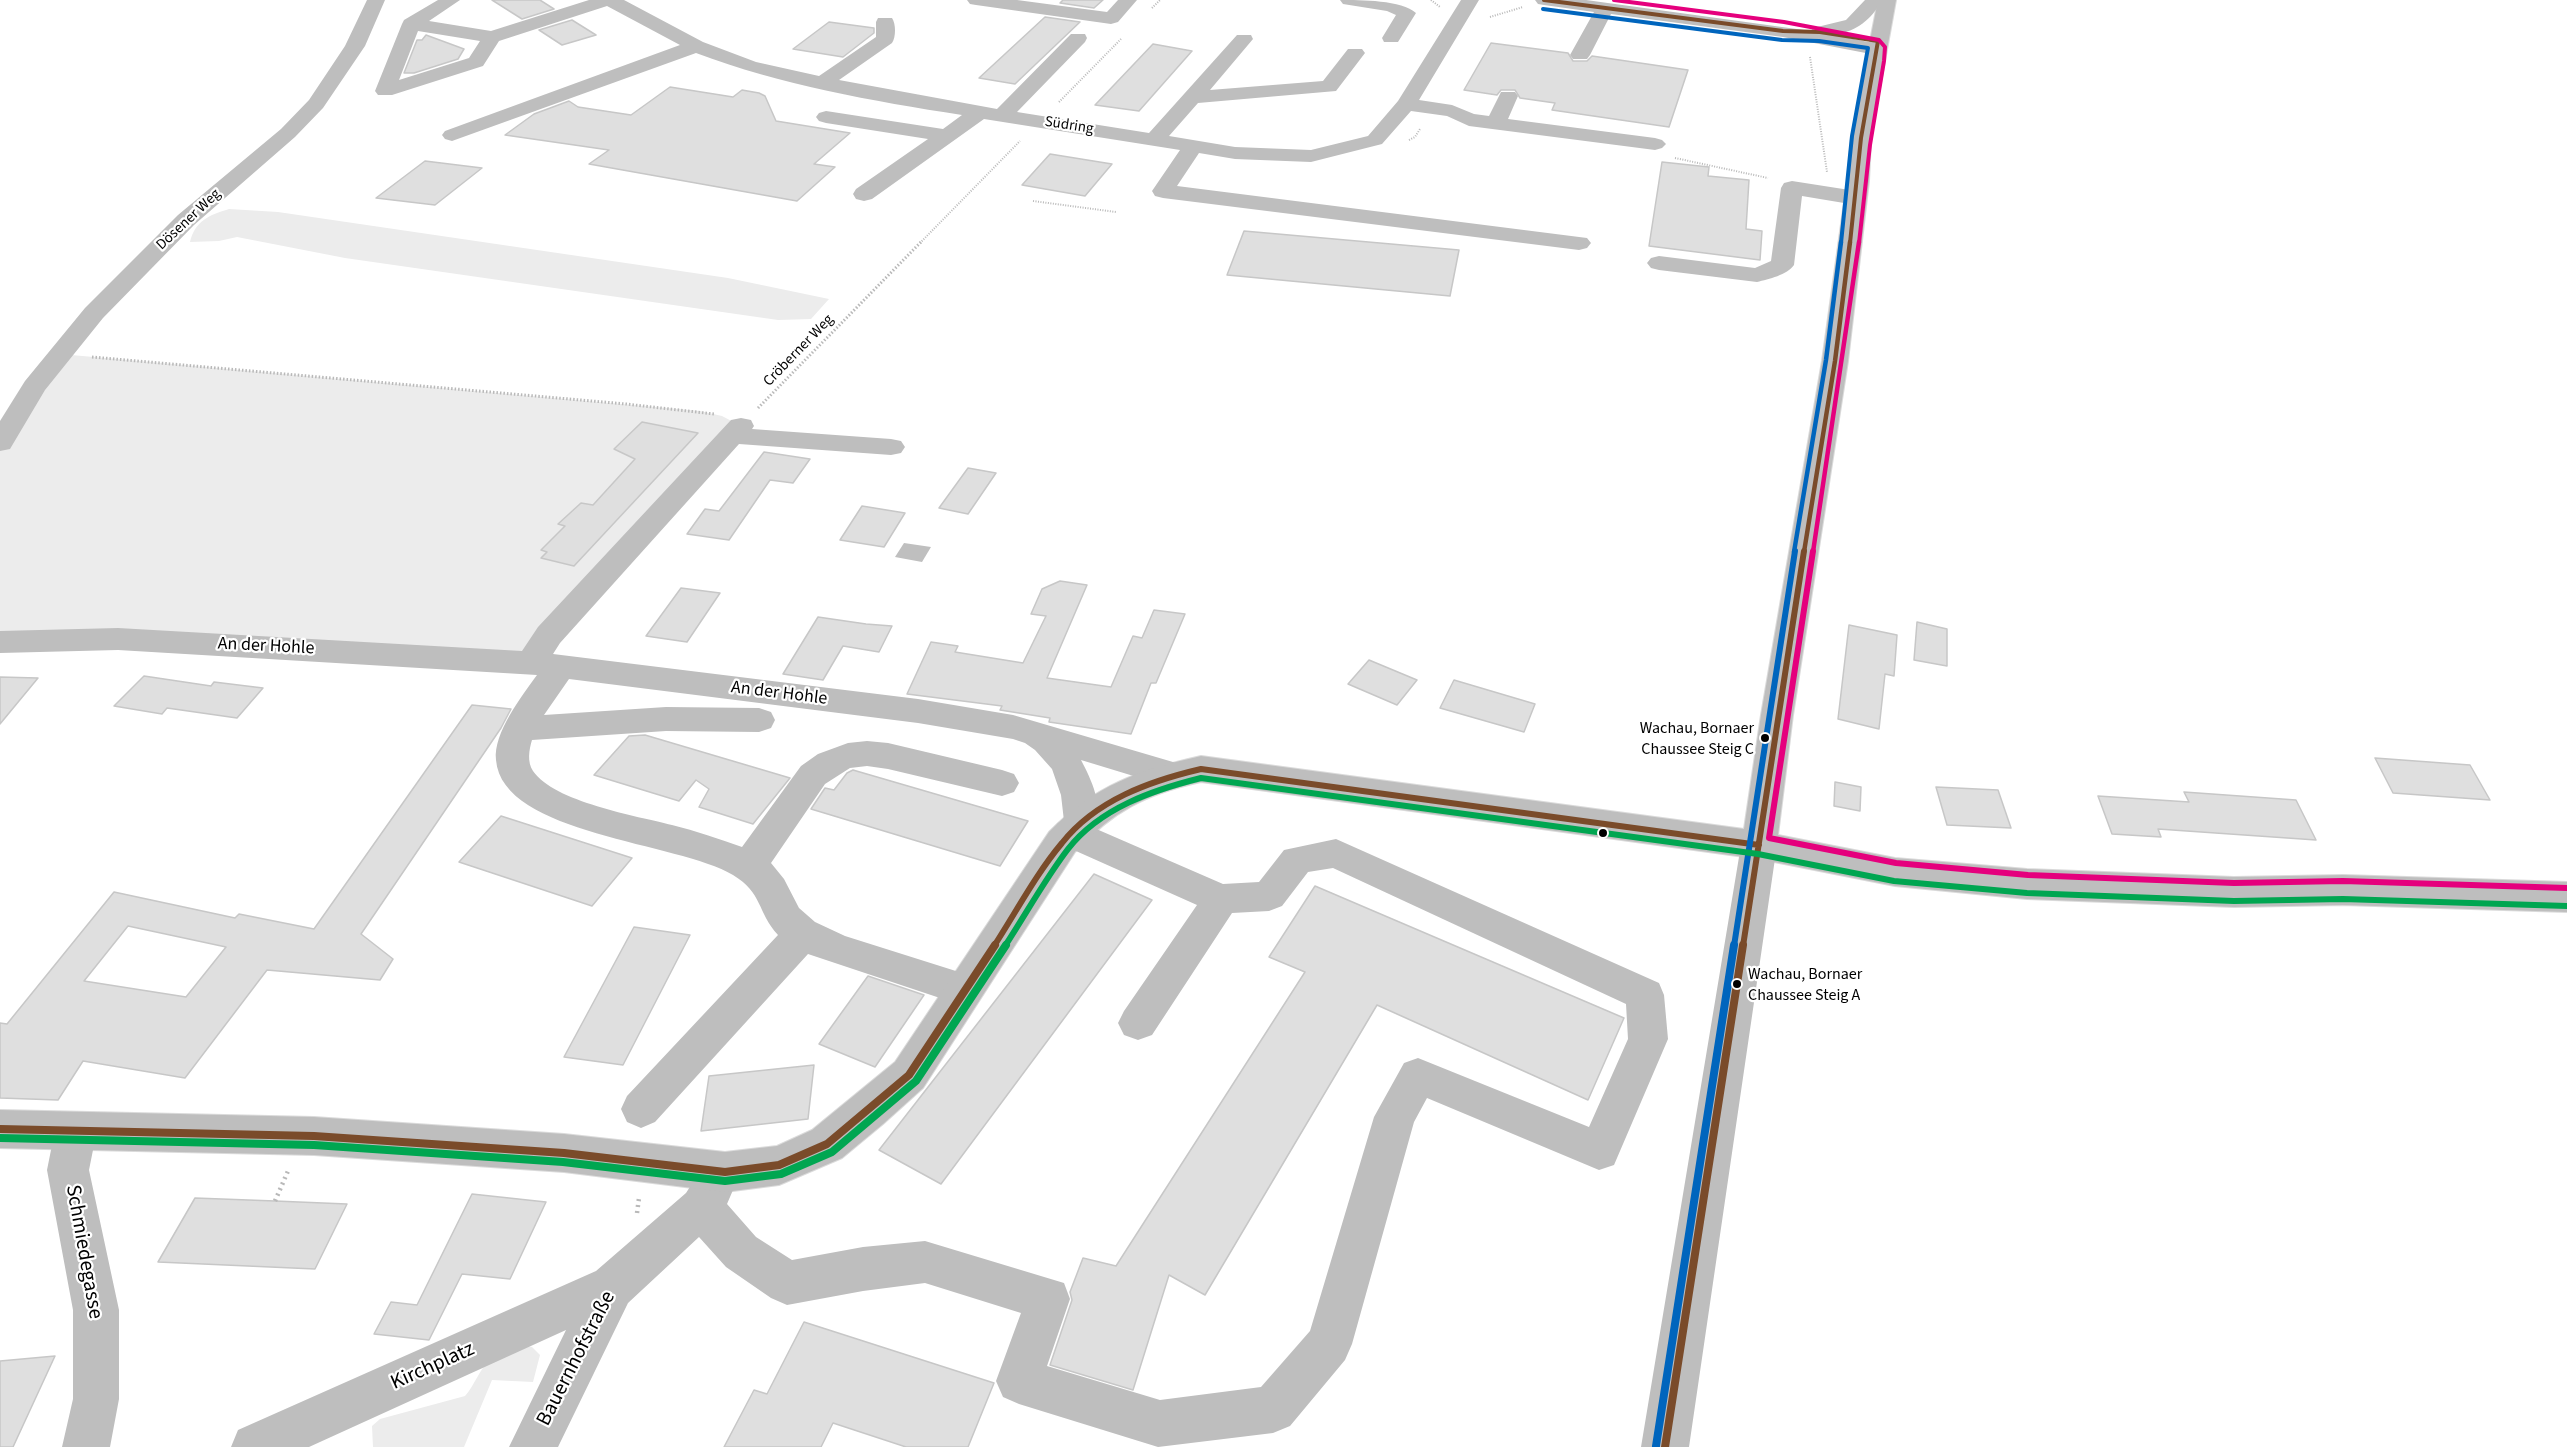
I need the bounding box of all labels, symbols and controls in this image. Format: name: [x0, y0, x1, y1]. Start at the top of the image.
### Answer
street label: Südring: [1043, 113, 1095, 139]
street label: Dösener Weg: [153, 186, 225, 254]
street label: Cröberner Weg: [760, 311, 838, 391]
street label: An der Hohle: [217, 634, 315, 660]
street label: An der Hohle: [730, 677, 828, 711]
place label: Wachau, Bornaer Chaussee Steig C: [1640, 719, 1754, 757]
marker: Wachau, Bornaer Chaussee Steig C: [1759, 732, 1771, 744]
unlabelled marker: [1597, 827, 1609, 839]
place label: Wachau, Bornaer Chaussee Steig A: [1748, 965, 1862, 1003]
marker: Wachau, Bornaer Chaussee Steig A: [1731, 978, 1743, 990]
street label: Schmiedegasse: [59, 1183, 107, 1321]
street label: Bauernhofstraße: [532, 1287, 622, 1431]
street label: Kirchplatz: [387, 1337, 479, 1397]

